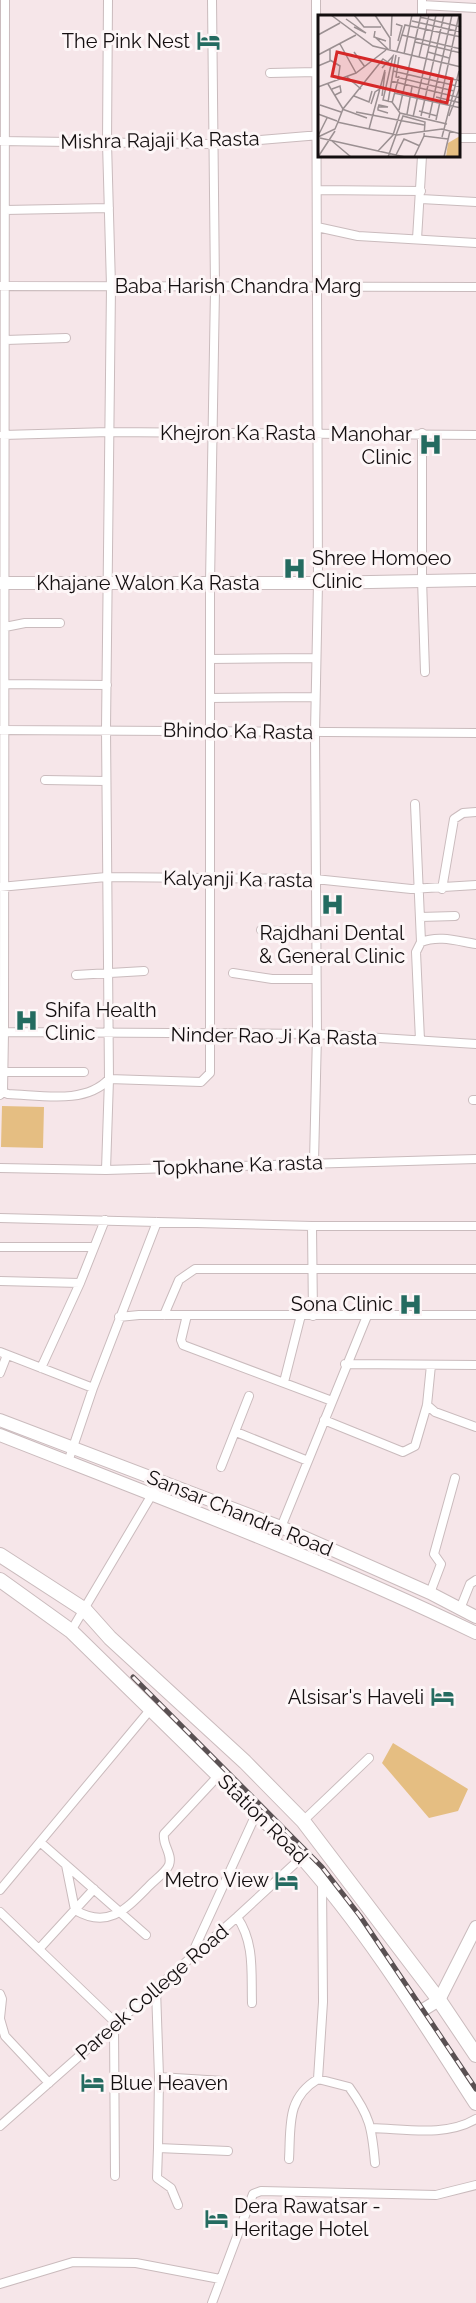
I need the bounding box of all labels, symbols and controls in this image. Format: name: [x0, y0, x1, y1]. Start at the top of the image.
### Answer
inset map: [318, 15, 461, 158]
hotel icon: The Pink Nest: [195, 28, 221, 54]
place label: The Pink Nest: [62, 29, 190, 53]
street label: Mishra Rajaji Ka Rasta: [60, 126, 260, 154]
street label: Baba Harish Chandra Marg: [115, 274, 361, 298]
street label: Khejron Ka Rasta: [160, 421, 316, 445]
place label: Manohar Clinic: [331, 422, 412, 469]
hospital icon: Manohar Clinic: [417, 432, 443, 458]
place label: Shree Homoeo Clinic: [312, 546, 452, 593]
hospital icon: Shree Homoeo Clinic: [281, 556, 307, 582]
street label: Khajane Walon Ka Rasta: [36, 571, 260, 595]
street label: Bhindo Ka Rasta: [163, 718, 313, 744]
street label: Kalyanji Ka rasta: [163, 866, 313, 892]
hospital icon: Rajdhani Dental & General Clinic: [319, 892, 345, 918]
place label: Rajdhani Dental & General Clinic: [259, 921, 405, 968]
place label: Shifa Health Clinic: [45, 998, 157, 1045]
hospital icon: Shifa Health Clinic: [14, 1008, 40, 1034]
street label: Ninder Rao Ji Ka Rasta: [171, 1022, 377, 1050]
street label: Topkhane Ka rasta: [153, 1150, 323, 1180]
hospital icon: Sona Clinic: [398, 1291, 424, 1317]
place label: Sona Clinic: [291, 1292, 393, 1316]
street label: Sansar Chandra Road: [144, 1465, 336, 1561]
hotel icon: Alsisar's Haveli: [429, 1684, 455, 1710]
place label: Alsisar's Haveli: [288, 1685, 424, 1709]
street label: Station Road: [213, 1769, 313, 1869]
hotel icon: Metro View: [274, 1867, 300, 1893]
place label: Metro View: [165, 1868, 269, 1892]
street label: Pareek College Road: [71, 1919, 233, 2065]
hotel icon: Blue Heaven: [79, 2070, 105, 2096]
place label: Blue Heaven: [110, 2071, 228, 2095]
place label: Dera Rawatsar - Heritage Hotel: [234, 2194, 381, 2241]
hotel icon: Dera Rawatsar - Heritage Hotel: [203, 2205, 229, 2231]

